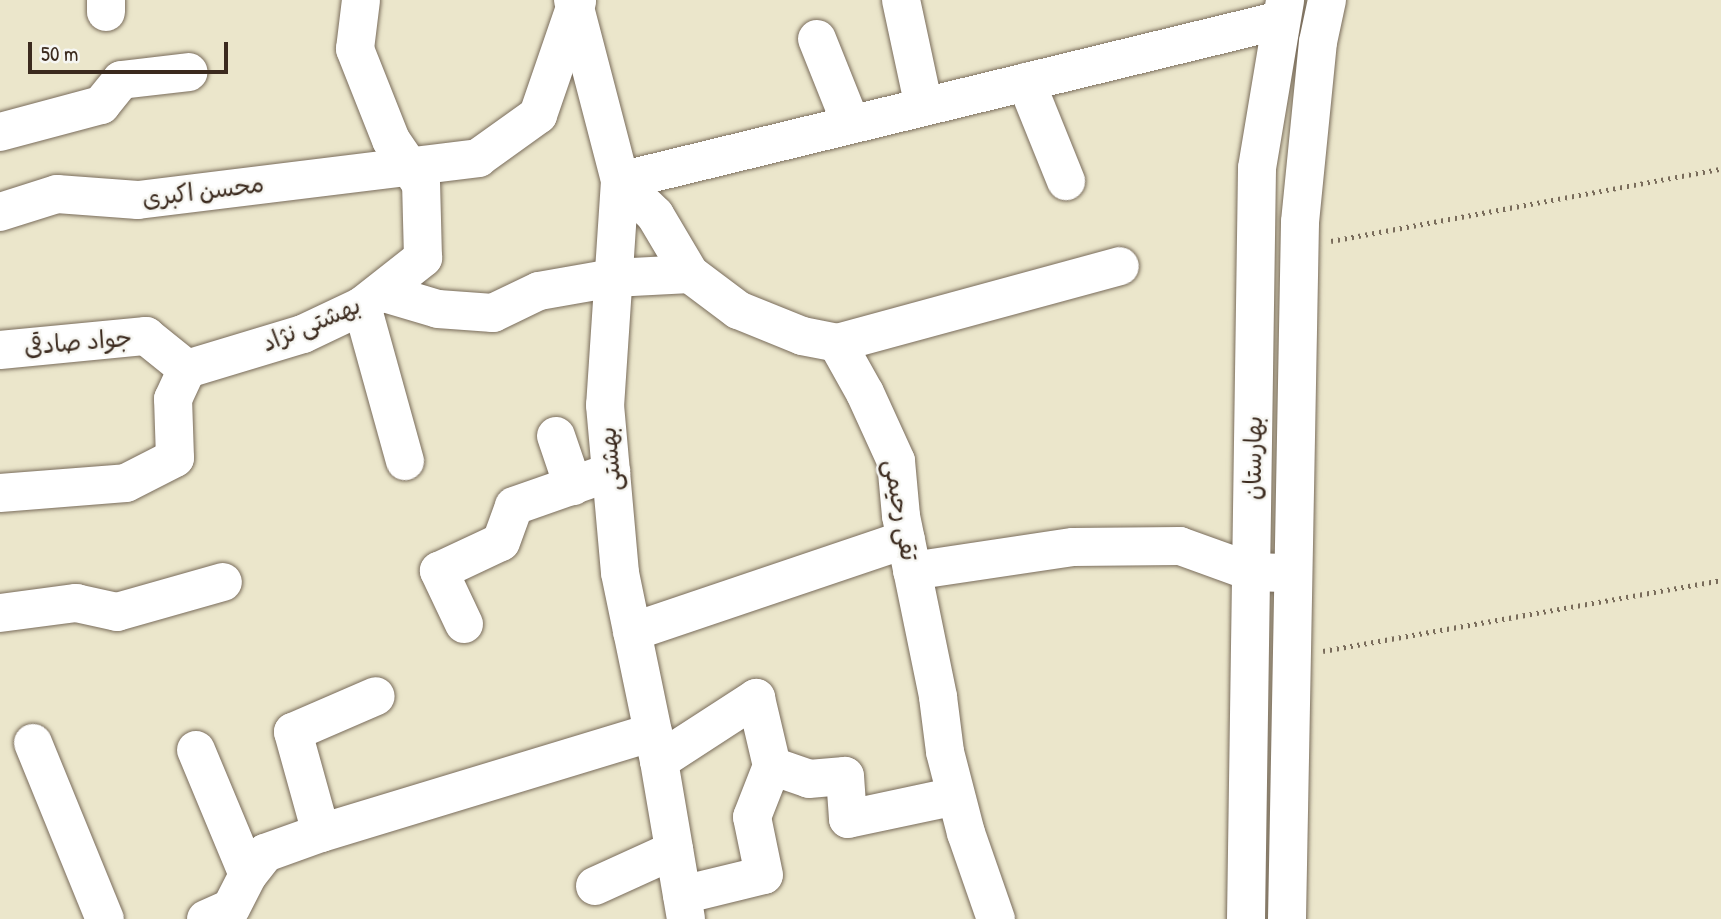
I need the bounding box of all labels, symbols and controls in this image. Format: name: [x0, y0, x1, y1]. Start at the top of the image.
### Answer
scale bar: [32, 28, 231, 72]
text: 50 m: [41, 39, 78, 68]
street label: محسن اکبری: [140, 169, 266, 213]
street label: بهشتی نژاد: [257, 290, 365, 358]
street label: جواد صادقی: [23, 323, 133, 361]
street label: بهارستان: [1238, 416, 1268, 500]
street label: بهشتی: [593, 426, 627, 492]
street label: تقی رحیمی: [878, 457, 924, 563]

